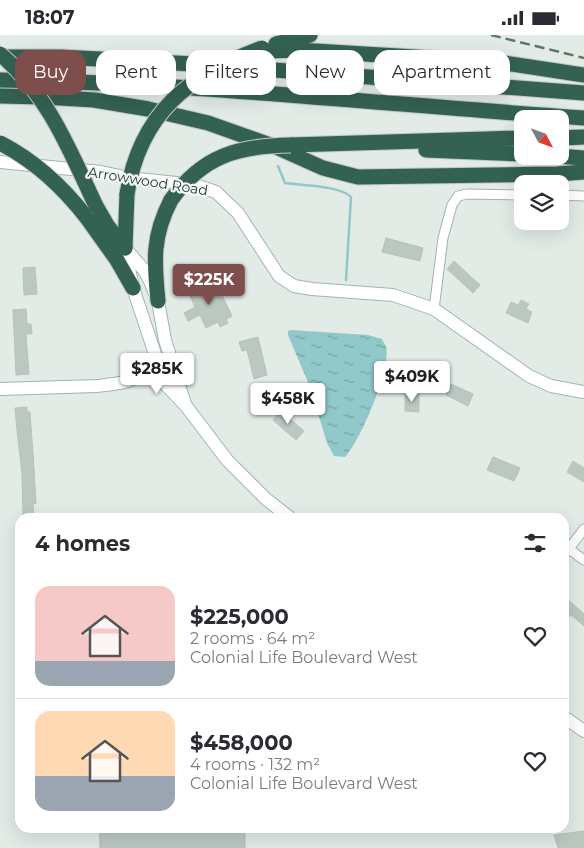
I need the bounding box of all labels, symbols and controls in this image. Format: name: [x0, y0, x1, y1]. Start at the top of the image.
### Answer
text: 18:07: [25, 6, 75, 29]
chip: Buy: [15, 50, 86, 95]
chip: Rent: [96, 50, 176, 95]
chip: Filters: [186, 50, 276, 95]
chip: New: [286, 50, 364, 95]
chip: Apartment: [374, 50, 510, 95]
north arrow: [514, 110, 569, 165]
map controls: [514, 110, 569, 230]
street label: Arrowwood Road: [87, 163, 209, 199]
button: layers: [514, 175, 569, 230]
pin: $225K: [174, 263, 244, 306]
text: $225K: [184, 270, 234, 289]
pin: $285K: [122, 353, 192, 395]
text: $285K: [131, 359, 183, 378]
pin: $409K: [377, 361, 447, 403]
text: $409K: [385, 367, 439, 386]
pin: $458K: [253, 383, 323, 425]
text: $458K: [261, 389, 315, 408]
icon: filters: [521, 529, 549, 557]
text: 4 homes: [35, 531, 130, 556]
text: $225,000: [190, 604, 289, 629]
icon: home: [75, 606, 135, 666]
icon: heart: [521, 622, 549, 650]
text: 2 rooms · 64 m²: [190, 629, 315, 648]
text: Colonial Life Boulevard West: [190, 648, 418, 667]
text: $458,000: [190, 730, 293, 755]
icon: home: [75, 731, 135, 791]
icon: heart: [521, 747, 549, 775]
text: 4 rooms · 132 m²: [190, 755, 320, 774]
text: Colonial Life Boulevard West: [190, 774, 418, 793]

